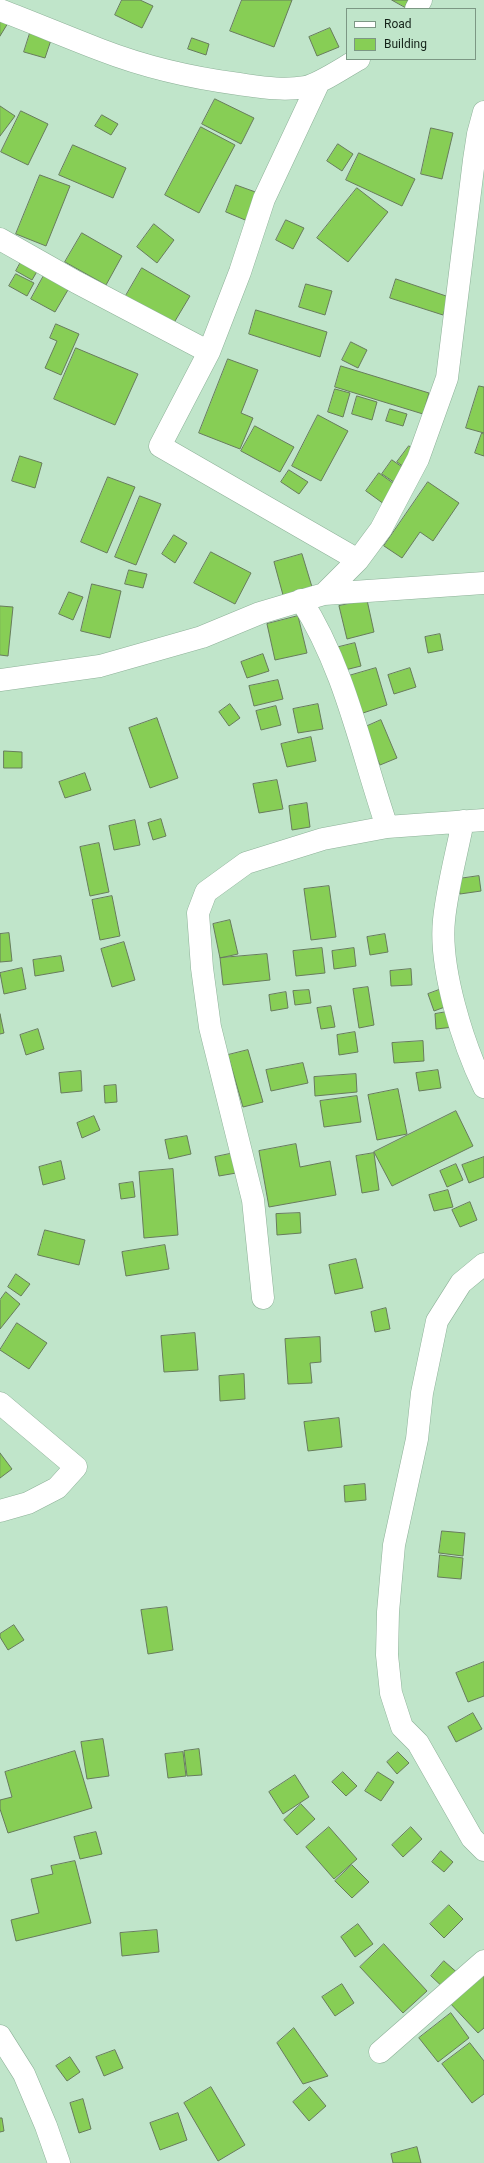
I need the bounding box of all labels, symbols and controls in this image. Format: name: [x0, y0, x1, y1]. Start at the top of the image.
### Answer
legend: [346, 8, 476, 60]
text: Road: [384, 17, 412, 31]
text: Building: [384, 37, 427, 51]

